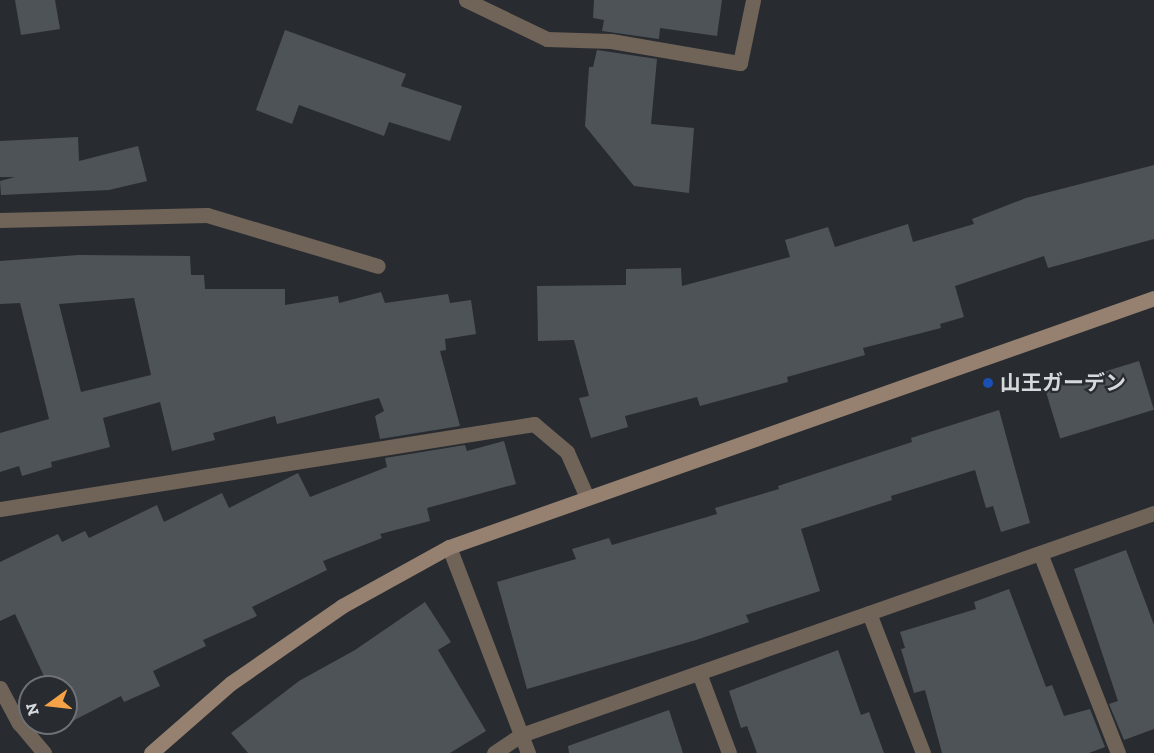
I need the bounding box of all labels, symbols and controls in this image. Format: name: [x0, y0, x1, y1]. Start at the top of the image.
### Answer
place label: 山王ガーデン: [1000, 370, 1126, 396]
marker: 山王ガーデン: [981, 376, 995, 390]
north arrow: [18, 675, 78, 735]
text: N: [21, 701, 43, 718]

